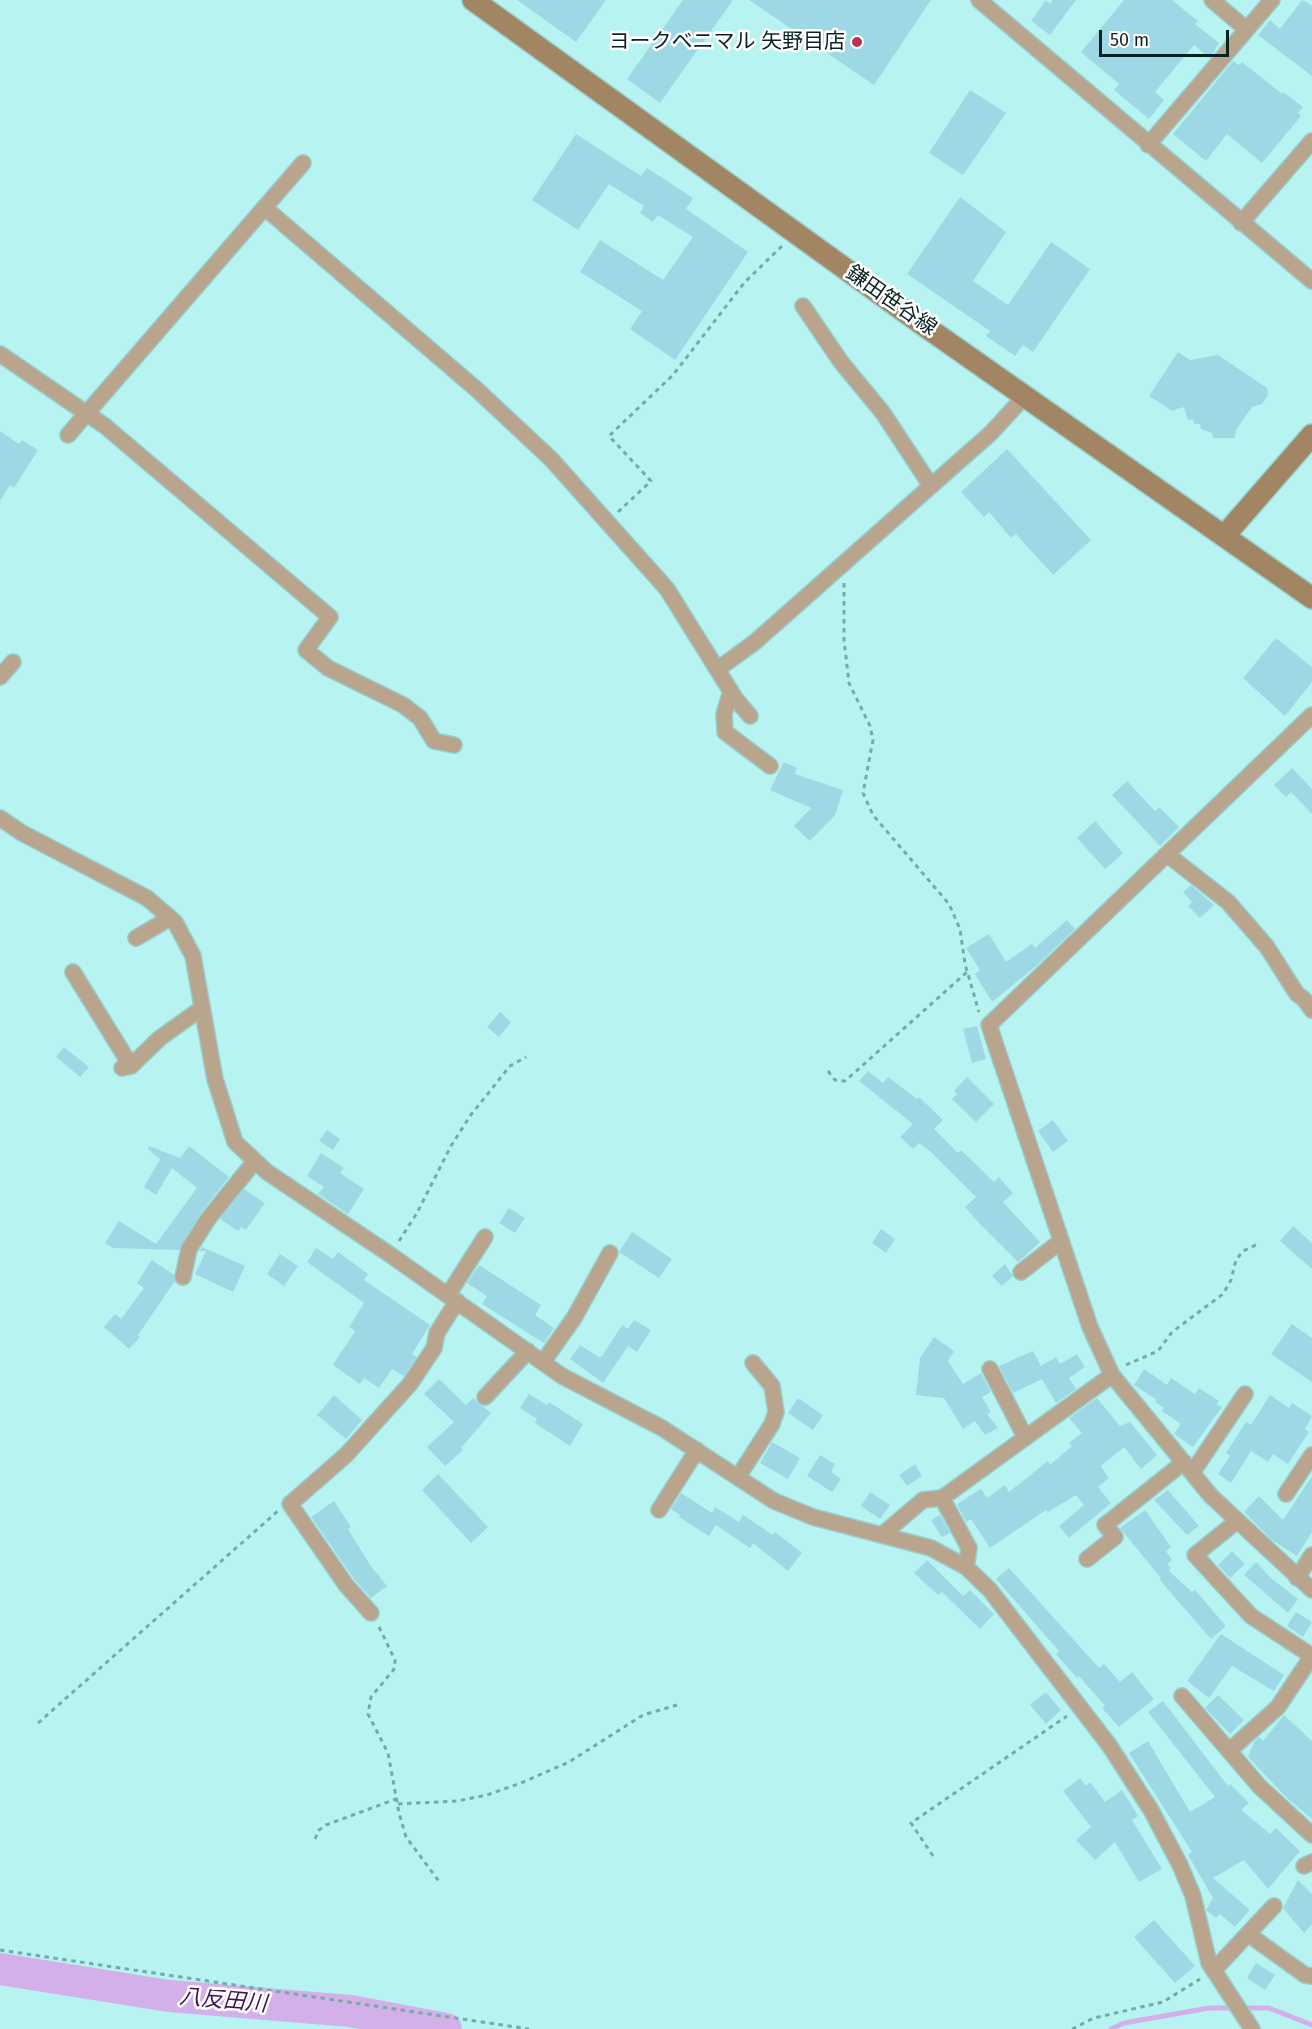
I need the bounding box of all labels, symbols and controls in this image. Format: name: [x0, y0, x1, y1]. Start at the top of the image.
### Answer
scale bar: [1102, 18, 1232, 56]
place label: ヨークベニマル 矢野目店: [608, 29, 845, 55]
text: 50 m: [1110, 29, 1149, 51]
marker: ヨークベニマル 矢野目店: [850, 35, 864, 49]
street label: 鎌田笹谷線: [841, 261, 941, 341]
water label: 八反田川: [178, 1984, 268, 2018]

